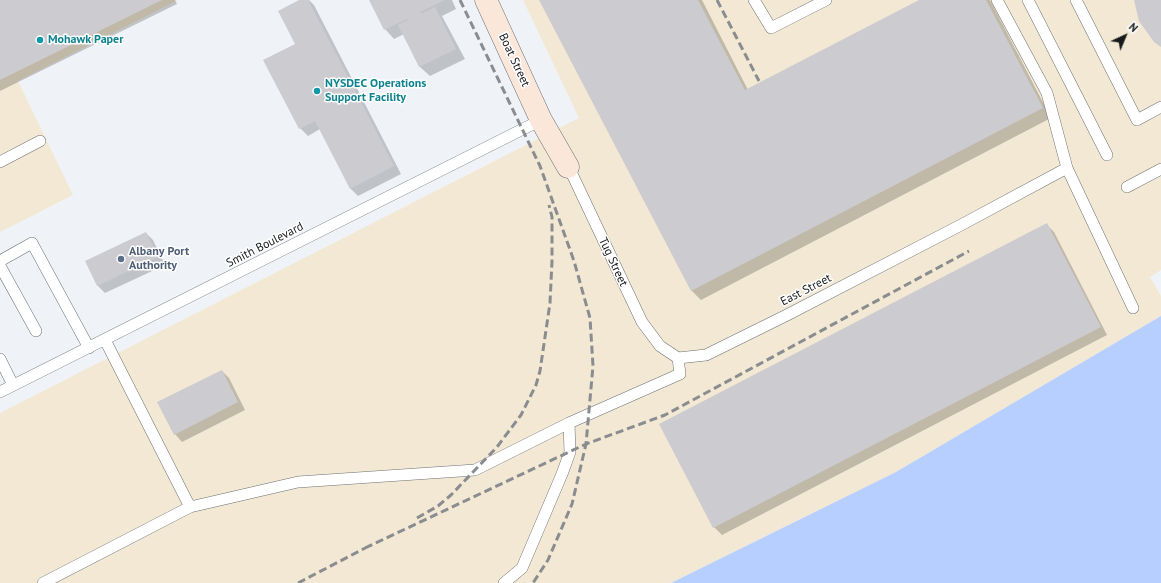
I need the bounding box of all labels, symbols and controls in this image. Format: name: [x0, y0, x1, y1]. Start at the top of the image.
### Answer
north arrow: [1105, 16, 1145, 56]
text: N: [1126, 20, 1141, 35]
street label: Boat Street: [495, 31, 533, 89]
place label: Mohawk Paper: [48, 33, 123, 47]
marker: Mohawk Paper: [35, 35, 45, 45]
place label: NYSDEC Operations Support Facility: [325, 77, 426, 105]
marker: NYSDEC Operations Support Facility: [312, 86, 322, 96]
street label: Smith Boulevard: [224, 219, 306, 271]
street label: Tug Street: [595, 235, 631, 289]
place label: Albany Port Authority: [129, 245, 189, 273]
marker: Albany Port Authority: [116, 254, 126, 264]
street label: East Street: [778, 271, 834, 309]

